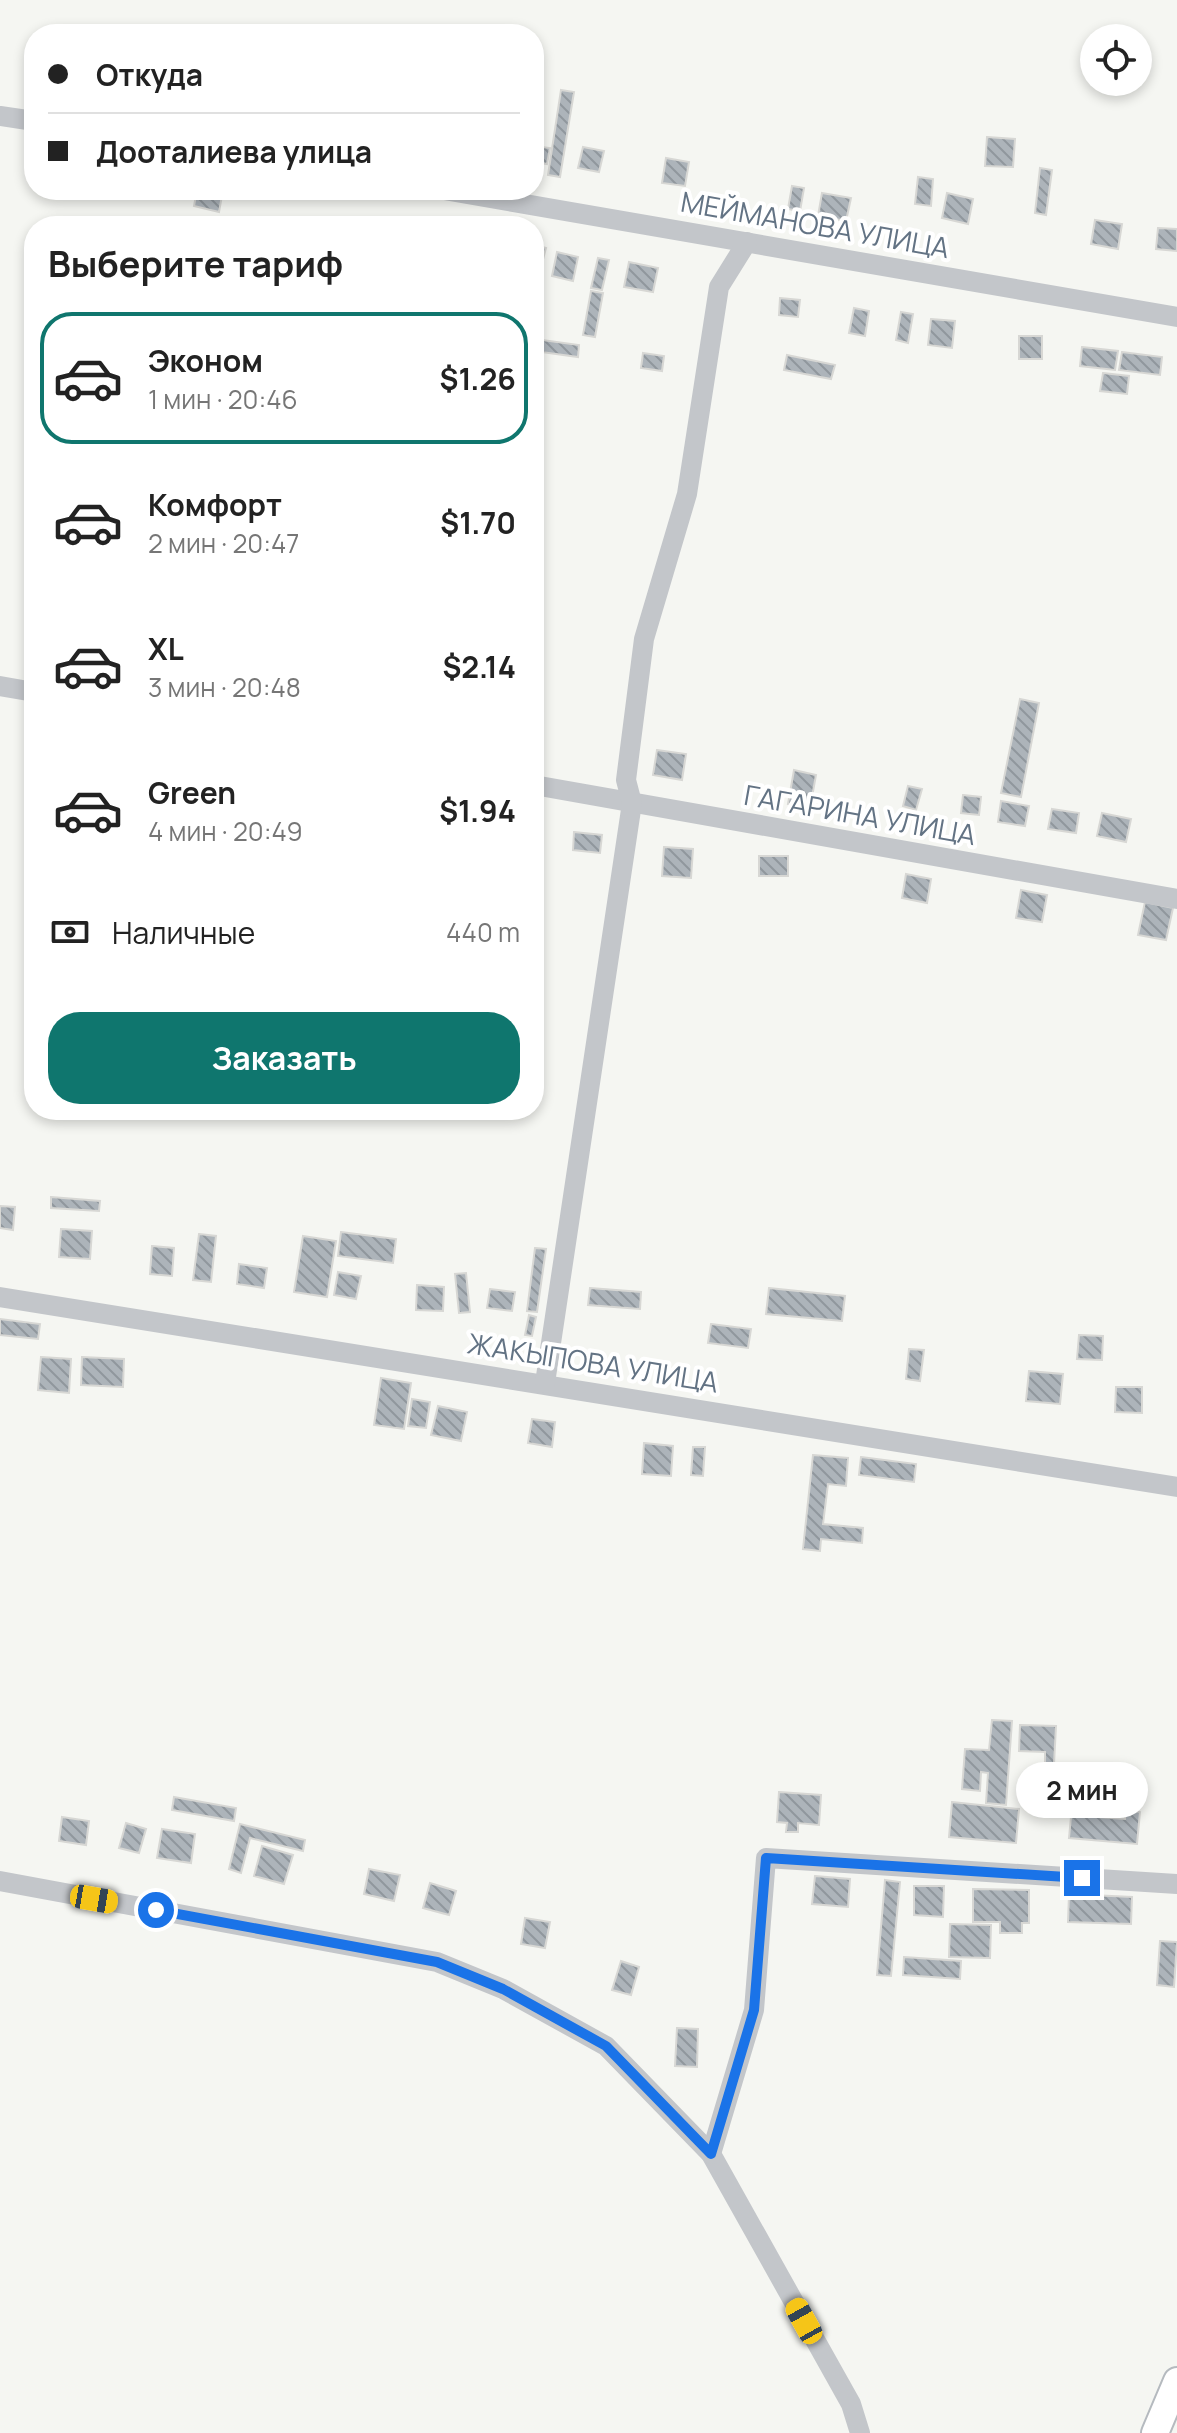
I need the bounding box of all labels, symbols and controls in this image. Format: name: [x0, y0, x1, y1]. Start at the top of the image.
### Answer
map controls: [1080, 24, 1152, 96]
button: locate: [1080, 24, 1152, 96]
text: Откуда: [96, 54, 203, 95]
text: Дооталиева улица: [96, 131, 372, 172]
street label: МЕЙМАНОВА УЛИЦА: [678, 182, 953, 266]
text: Выберите тариф: [48, 239, 343, 288]
text: Эконом: [148, 340, 263, 381]
icon: car: [52, 342, 124, 414]
text: $1.26: [440, 358, 516, 399]
text: 1 мин · 20:46: [148, 381, 298, 417]
text: Комфорт: [148, 484, 282, 525]
icon: car: [52, 486, 124, 558]
text: $1.70: [440, 502, 516, 543]
text: 2 мин · 20:47: [148, 525, 299, 561]
text: XL: [148, 628, 184, 669]
icon: car: [52, 630, 124, 702]
text: $2.14: [442, 646, 516, 687]
text: 3 мин · 20:48: [148, 669, 301, 705]
text: Green: [148, 772, 236, 813]
icon: car: [52, 774, 124, 846]
street label: ГАГАРИНА УЛИЦА: [741, 775, 979, 853]
text: $1.94: [439, 790, 516, 831]
text: 4 мин · 20:49: [148, 813, 303, 849]
icon: cash: [48, 910, 92, 954]
text: Наличные: [112, 912, 255, 953]
text: 440 m: [446, 914, 520, 950]
button: Заказать: [48, 1012, 520, 1104]
street label: ЖАКЫПОВА УЛИЦА: [465, 1323, 722, 1401]
callout: 2 мин: [1016, 1762, 1148, 1818]
text: 2 мин: [1046, 1772, 1118, 1808]
route end: [1064, 1860, 1100, 1896]
car: [68, 1883, 120, 1915]
route start: [138, 1892, 174, 1928]
car: [782, 2294, 826, 2348]

